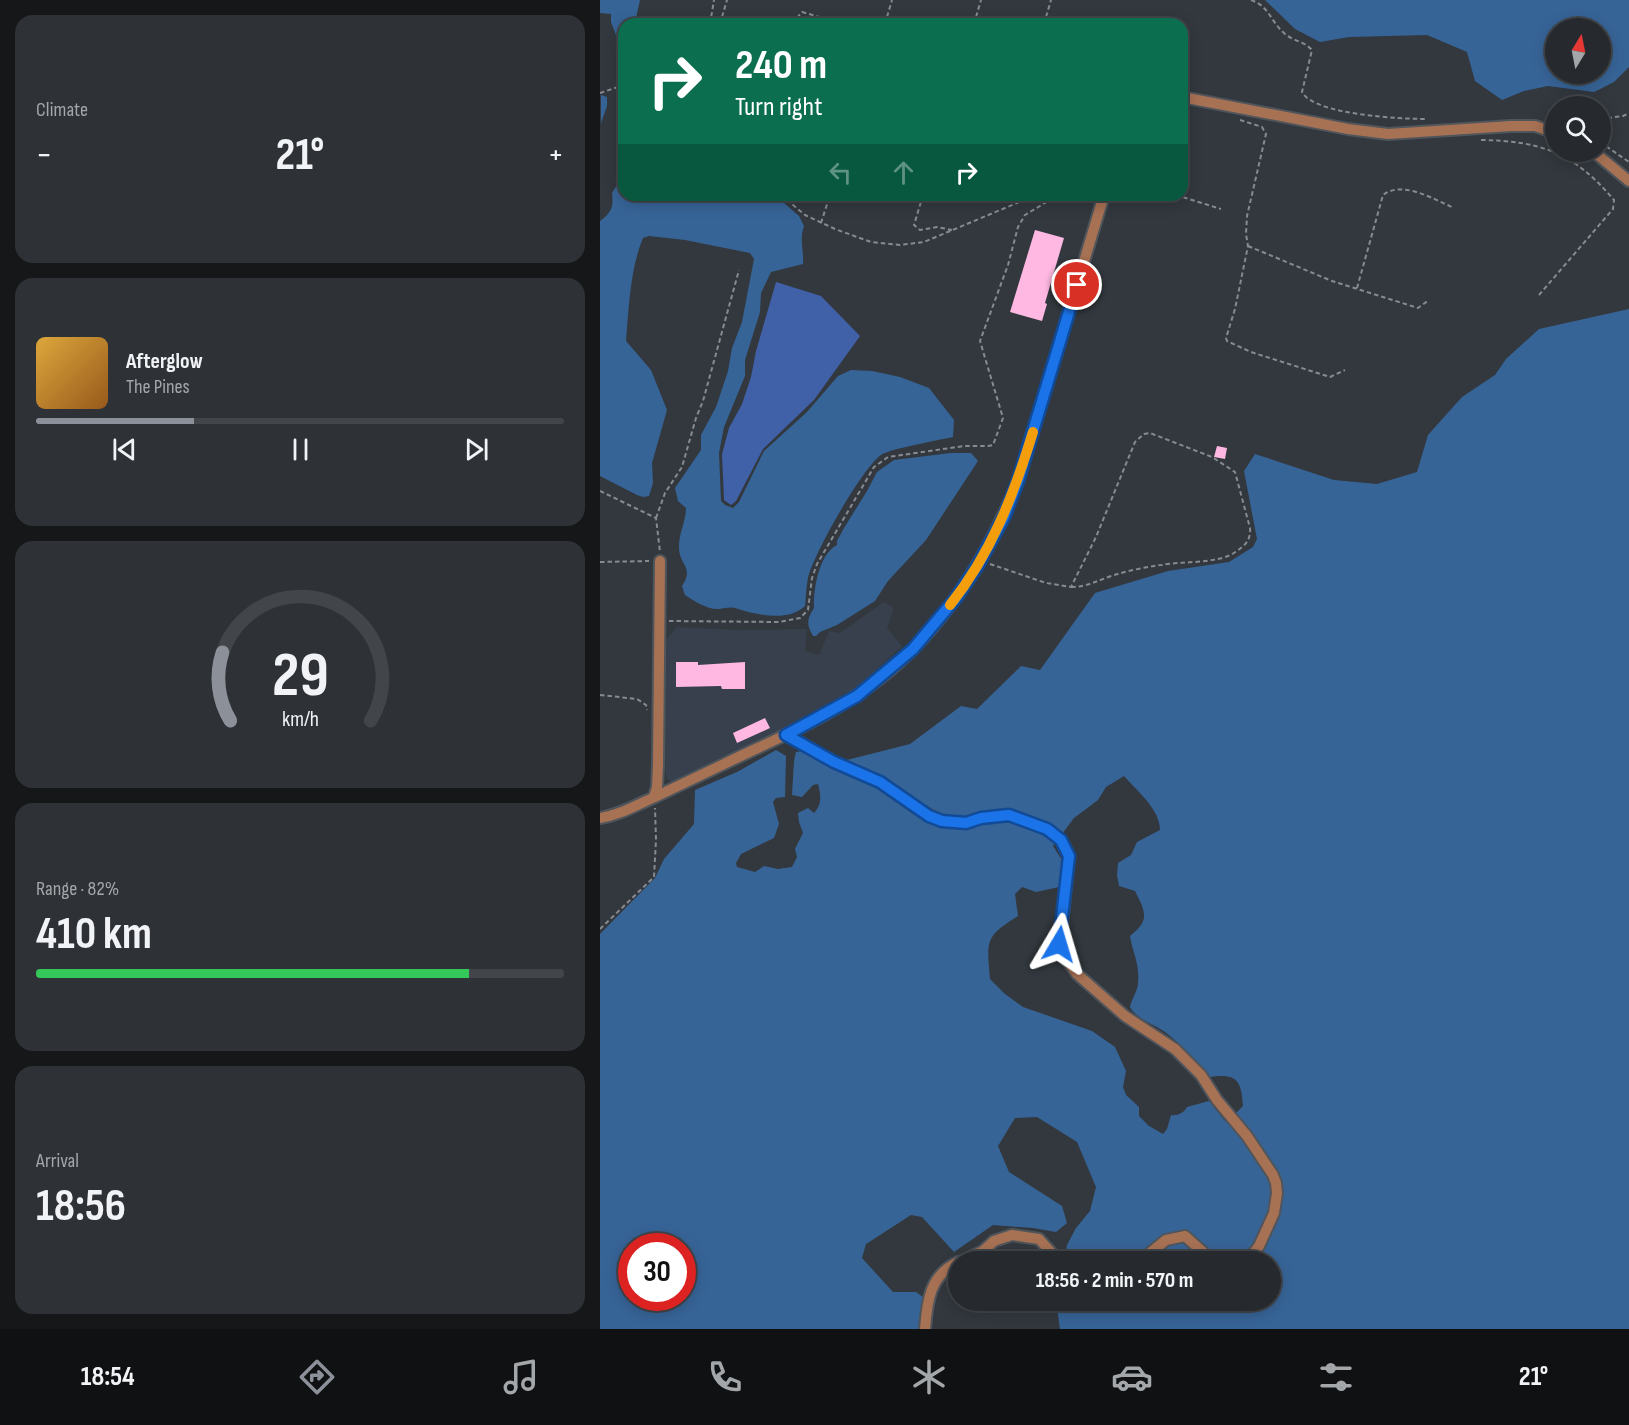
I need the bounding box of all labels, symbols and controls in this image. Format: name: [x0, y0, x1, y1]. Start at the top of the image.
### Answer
north arrow: [1545, 18, 1611, 84]
map controls: [1545, 18, 1611, 162]
text: 240 m: [735, 40, 827, 91]
icon: right: [636, 42, 714, 120]
text: Turn right: [735, 91, 822, 123]
button: search: [1545, 96, 1611, 162]
text: Climate: [36, 98, 88, 122]
text: 21°: [276, 128, 324, 183]
text: −: [36, 135, 52, 175]
text: +: [548, 135, 564, 175]
icon: left: [824, 156, 857, 189]
icon: ahead: [887, 156, 920, 189]
icon: right: [950, 156, 983, 189]
pin: [1051, 259, 1102, 310]
icon: arrive: [1060, 268, 1093, 301]
text: Afterglow: [126, 348, 203, 375]
text: The Pines: [126, 375, 190, 399]
icon: previous: [108, 433, 141, 466]
icon: pause: [284, 433, 317, 466]
icon: next: [460, 433, 493, 466]
text: 29: [272, 640, 328, 715]
text: km/h: [281, 708, 319, 733]
text: Range · 82%: [36, 877, 119, 901]
text: 410 km: [36, 907, 152, 962]
position arrow: [1027, 912, 1091, 976]
text: Arrival: [36, 1149, 79, 1173]
text: 18:56: [36, 1179, 126, 1234]
speed limit sign: 30: [618, 1233, 696, 1311]
text: 18:56 · 2 min · 570 m: [1036, 1267, 1193, 1294]
icon: directions: [296, 1356, 338, 1398]
icon: music: [500, 1356, 542, 1398]
icon: phone: [704, 1356, 746, 1398]
icon: climate: [908, 1356, 950, 1398]
icon: car: [1111, 1356, 1153, 1398]
icon: filters: [1315, 1356, 1357, 1398]
text: 18:54: [81, 1361, 135, 1393]
text: 21°: [1519, 1361, 1548, 1393]

